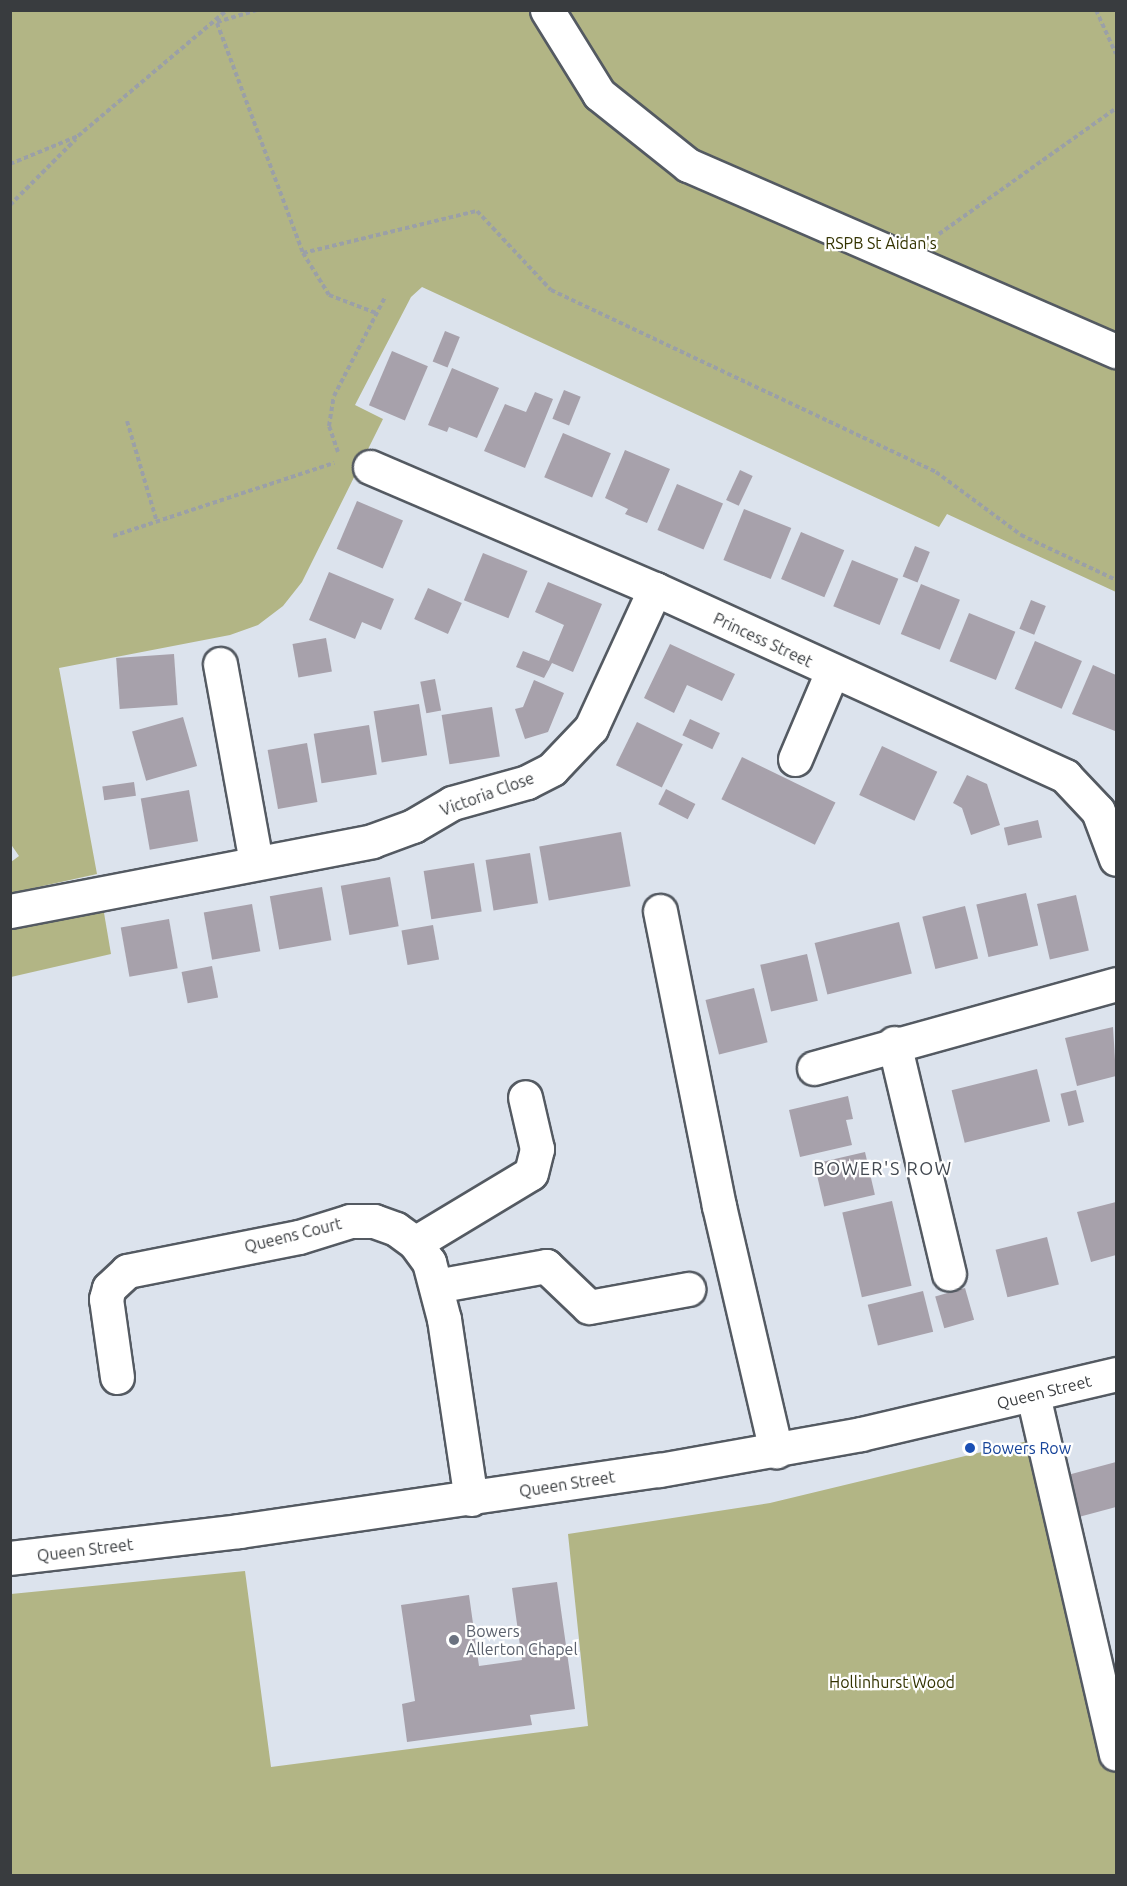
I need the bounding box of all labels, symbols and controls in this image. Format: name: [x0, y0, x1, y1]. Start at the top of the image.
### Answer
park label: RSPB St Aidan's: [825, 233, 937, 253]
street label: Princess Street: [710, 609, 816, 671]
street label: Victoria Close: [437, 768, 537, 820]
district label: BOWER'S ROW: [813, 1157, 953, 1179]
street label: Queens Court: [242, 1214, 344, 1256]
street label: Queen Street: [995, 1371, 1093, 1413]
place label: Bowers Row: [982, 1438, 1071, 1458]
marker: Bowers Row: [963, 1441, 977, 1455]
street label: Queen Street: [518, 1467, 616, 1501]
street label: Queen Street: [36, 1535, 134, 1565]
place label: Bowers Allerton Chapel: [466, 1621, 578, 1659]
marker: Bowers Allerton Chapel: [447, 1633, 461, 1647]
park label: Hollinhurst Wood: [829, 1672, 955, 1692]

